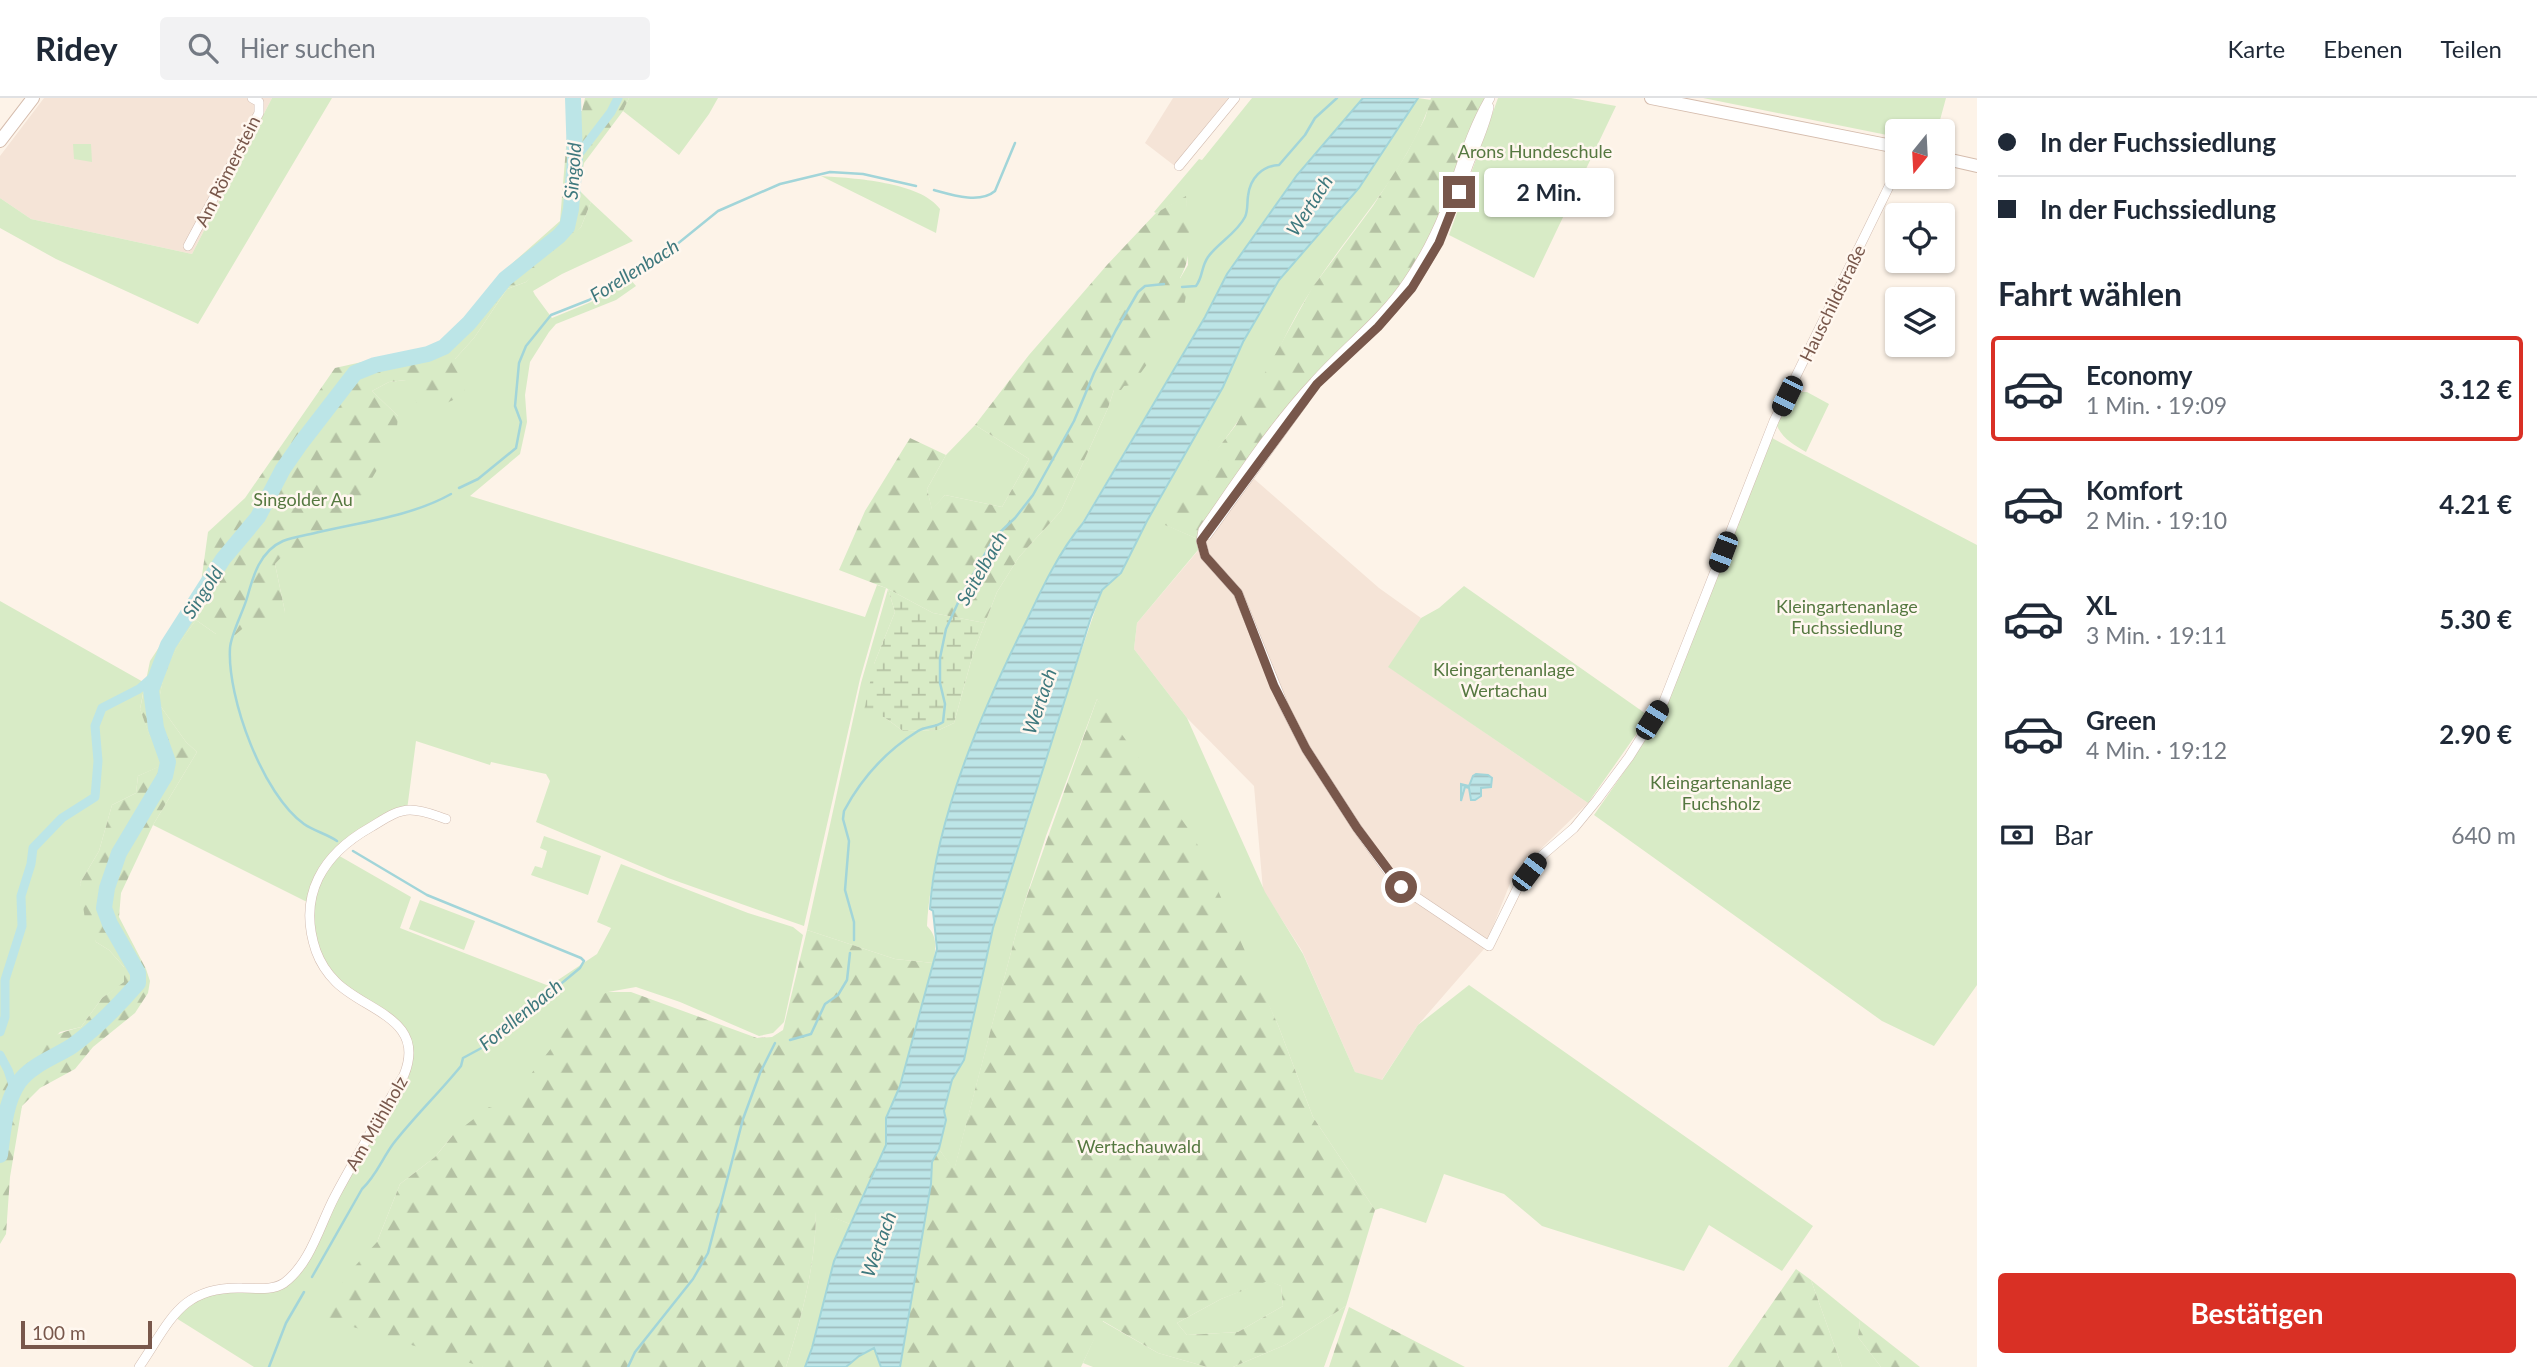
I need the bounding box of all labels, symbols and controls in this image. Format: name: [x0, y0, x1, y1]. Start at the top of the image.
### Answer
search box: [160, 17, 650, 80]
text: Ridey: [35, 28, 118, 68]
icon: search: [184, 29, 222, 67]
text: Hier suchen: [240, 32, 376, 64]
text: Karte: [2228, 34, 2285, 63]
text: Ebenen: [2323, 34, 2403, 63]
text: Teilen: [2441, 34, 2502, 63]
street label: Am Römerstein: [190, 112, 264, 230]
north arrow: [1885, 119, 1955, 189]
map controls: [1885, 119, 1955, 357]
text: In der Fuchssiedlung: [2040, 126, 2276, 158]
park label: Arons Hundeschule: [1458, 140, 1612, 162]
water label: Singold: [559, 142, 585, 200]
callout: 2 Min.: [1484, 168, 1613, 217]
water label: Wertach: [1281, 170, 1337, 240]
route end: [1443, 176, 1475, 208]
text: 2 Min.: [1517, 178, 1581, 206]
text: In der Fuchssiedlung: [2040, 193, 2276, 225]
button: locate: [1885, 203, 1955, 273]
water label: Forellenbach: [585, 234, 683, 306]
street label: Hauschildstraße: [1794, 241, 1870, 365]
text: Fahrt wählen: [1998, 274, 2182, 313]
button: layers: [1885, 287, 1955, 357]
icon: car: [2002, 357, 2065, 420]
text: Economy: [2086, 359, 2192, 391]
car: [1769, 373, 1806, 419]
text: 3.12 €: [2439, 373, 2512, 405]
text: 1 Min. · 19:09: [2086, 391, 2227, 419]
icon: car: [2002, 472, 2065, 535]
text: Komfort: [2086, 474, 2183, 506]
park label: Singolder Au: [253, 488, 353, 510]
text: 4.21 €: [2439, 488, 2512, 520]
text: 2 Min. · 19:10: [2086, 506, 2227, 534]
water label: Seitelbach: [951, 527, 1011, 609]
car: [1706, 529, 1741, 575]
water label: Singold: [177, 562, 227, 622]
icon: car: [2002, 587, 2065, 650]
text: XL: [2086, 589, 2117, 621]
park label: Kleingartenanlage Fuchssiedlung: [1776, 595, 1918, 638]
text: 5.30 €: [2439, 603, 2512, 635]
text: 3 Min. · 19:11: [2086, 621, 2227, 649]
park label: Kleingartenanlage Wertachau: [1433, 658, 1575, 701]
water label: Wertach: [1017, 665, 1061, 737]
car: [1632, 697, 1673, 743]
icon: car: [2002, 702, 2065, 765]
text: Green: [2086, 704, 2156, 736]
text: 2.90 €: [2439, 718, 2512, 750]
text: 4 Min. · 19:12: [2086, 736, 2227, 764]
park label: Kleingartenanlage Fuchsholz: [1650, 771, 1792, 814]
icon: cash: [1998, 816, 2036, 854]
text: Bar: [2054, 819, 2093, 851]
text: 640 m: [2451, 821, 2516, 849]
car: [1508, 849, 1551, 895]
route start: [1385, 871, 1417, 903]
water label: Forellenbach: [474, 973, 566, 1055]
street label: Am Mühlholz: [340, 1072, 412, 1174]
park label: Wertachauwald: [1077, 1135, 1201, 1157]
water label: Wertach: [856, 1208, 900, 1280]
button: Bestätigen: [1998, 1273, 2516, 1353]
scale bar: [21, 1318, 152, 1350]
text: 100 m: [32, 1321, 86, 1344]

